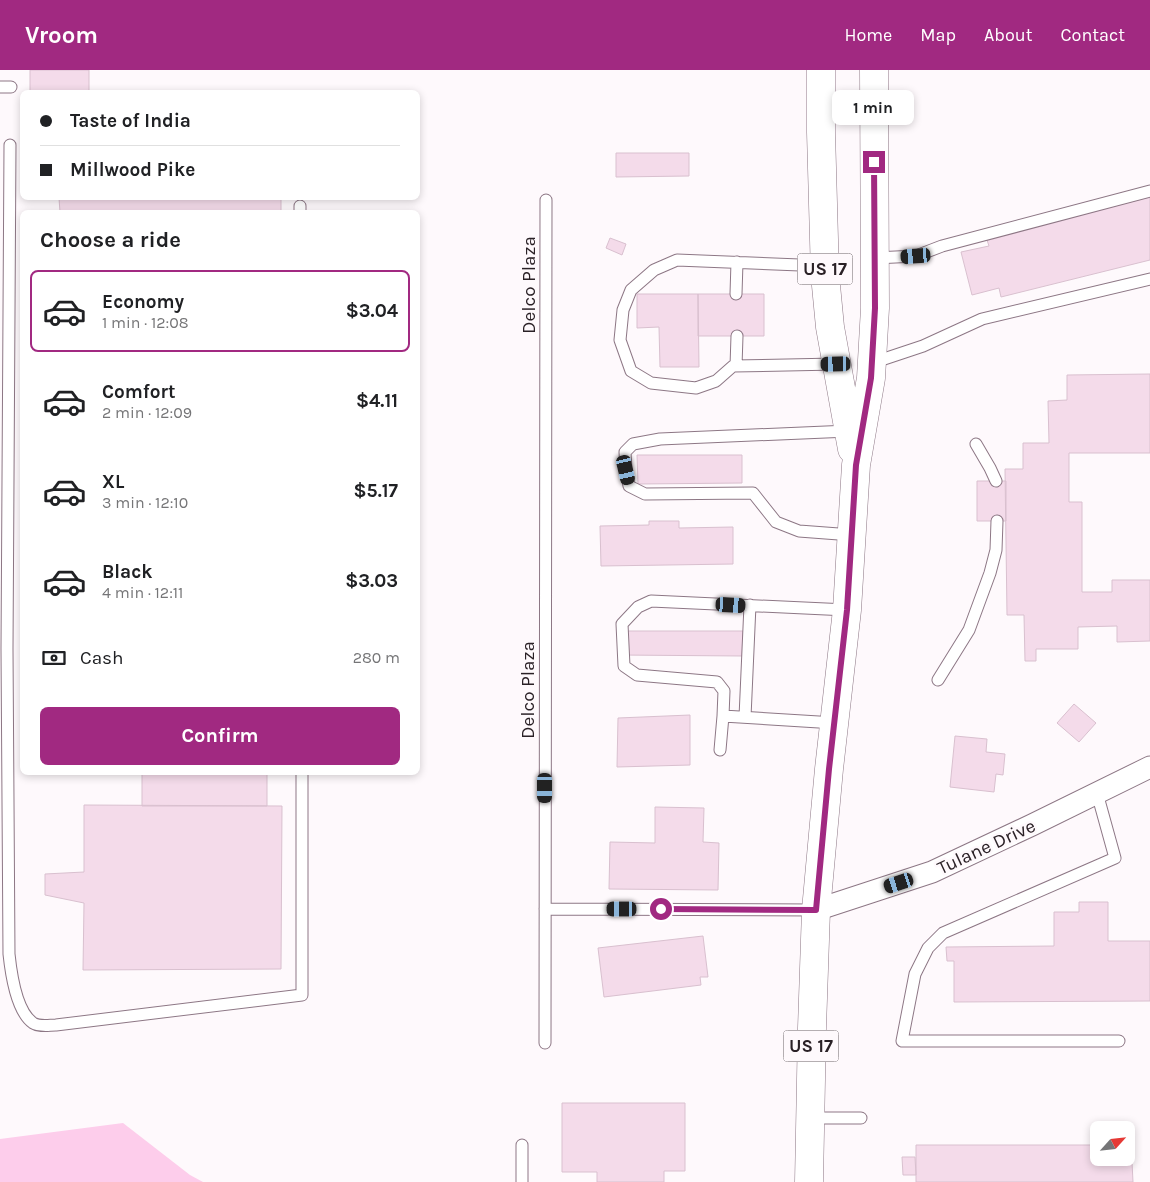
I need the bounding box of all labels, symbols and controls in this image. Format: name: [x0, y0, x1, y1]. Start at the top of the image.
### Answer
text: Vroom: [25, 21, 98, 49]
text: Home: [844, 24, 892, 46]
text: Map: [920, 24, 956, 46]
text: About: [984, 24, 1033, 46]
text: Contact: [1061, 24, 1125, 46]
callout: 1 min: [833, 89, 915, 124]
text: 1 min: [853, 98, 893, 117]
text: Taste of India: [70, 110, 191, 132]
route end: [863, 151, 885, 173]
text: Millwood Pike: [70, 159, 195, 181]
text: Choose a ride: [40, 227, 181, 253]
street label: Delco Plaza: [518, 236, 540, 334]
car: [900, 247, 931, 265]
road number: US 17: [798, 253, 852, 284]
icon: car: [42, 289, 87, 334]
text: Economy: [102, 291, 184, 313]
text: $3.04: [346, 300, 398, 322]
text: 1 min · 12:08: [102, 313, 189, 332]
car: [820, 356, 851, 372]
icon: car: [42, 379, 87, 424]
text: Comfort: [102, 381, 176, 403]
text: $4.11: [356, 390, 398, 412]
text: 2 min · 12:09: [102, 403, 192, 422]
car: [615, 454, 636, 486]
icon: car: [42, 469, 87, 514]
text: XL: [102, 471, 124, 493]
text: $5.17: [354, 480, 398, 502]
text: 3 min · 12:10: [102, 493, 188, 512]
icon: car: [42, 559, 87, 604]
text: Black: [102, 561, 153, 583]
text: $3.03: [345, 570, 398, 592]
text: 4 min · 12:11: [102, 583, 183, 602]
car: [715, 597, 746, 613]
street label: Delco Plaza: [517, 641, 539, 739]
icon: cash: [40, 644, 68, 672]
text: Cash: [80, 647, 124, 669]
text: 280 m: [353, 648, 400, 667]
button: Confirm: [40, 707, 400, 765]
car: [537, 773, 552, 803]
street label: Tulane Drive: [934, 815, 1039, 879]
car: [882, 871, 915, 895]
route start: [650, 898, 672, 920]
car: [607, 902, 637, 917]
road number: US 17: [784, 1030, 838, 1061]
north arrow: [1090, 1121, 1135, 1166]
map controls: [1090, 1121, 1135, 1166]

